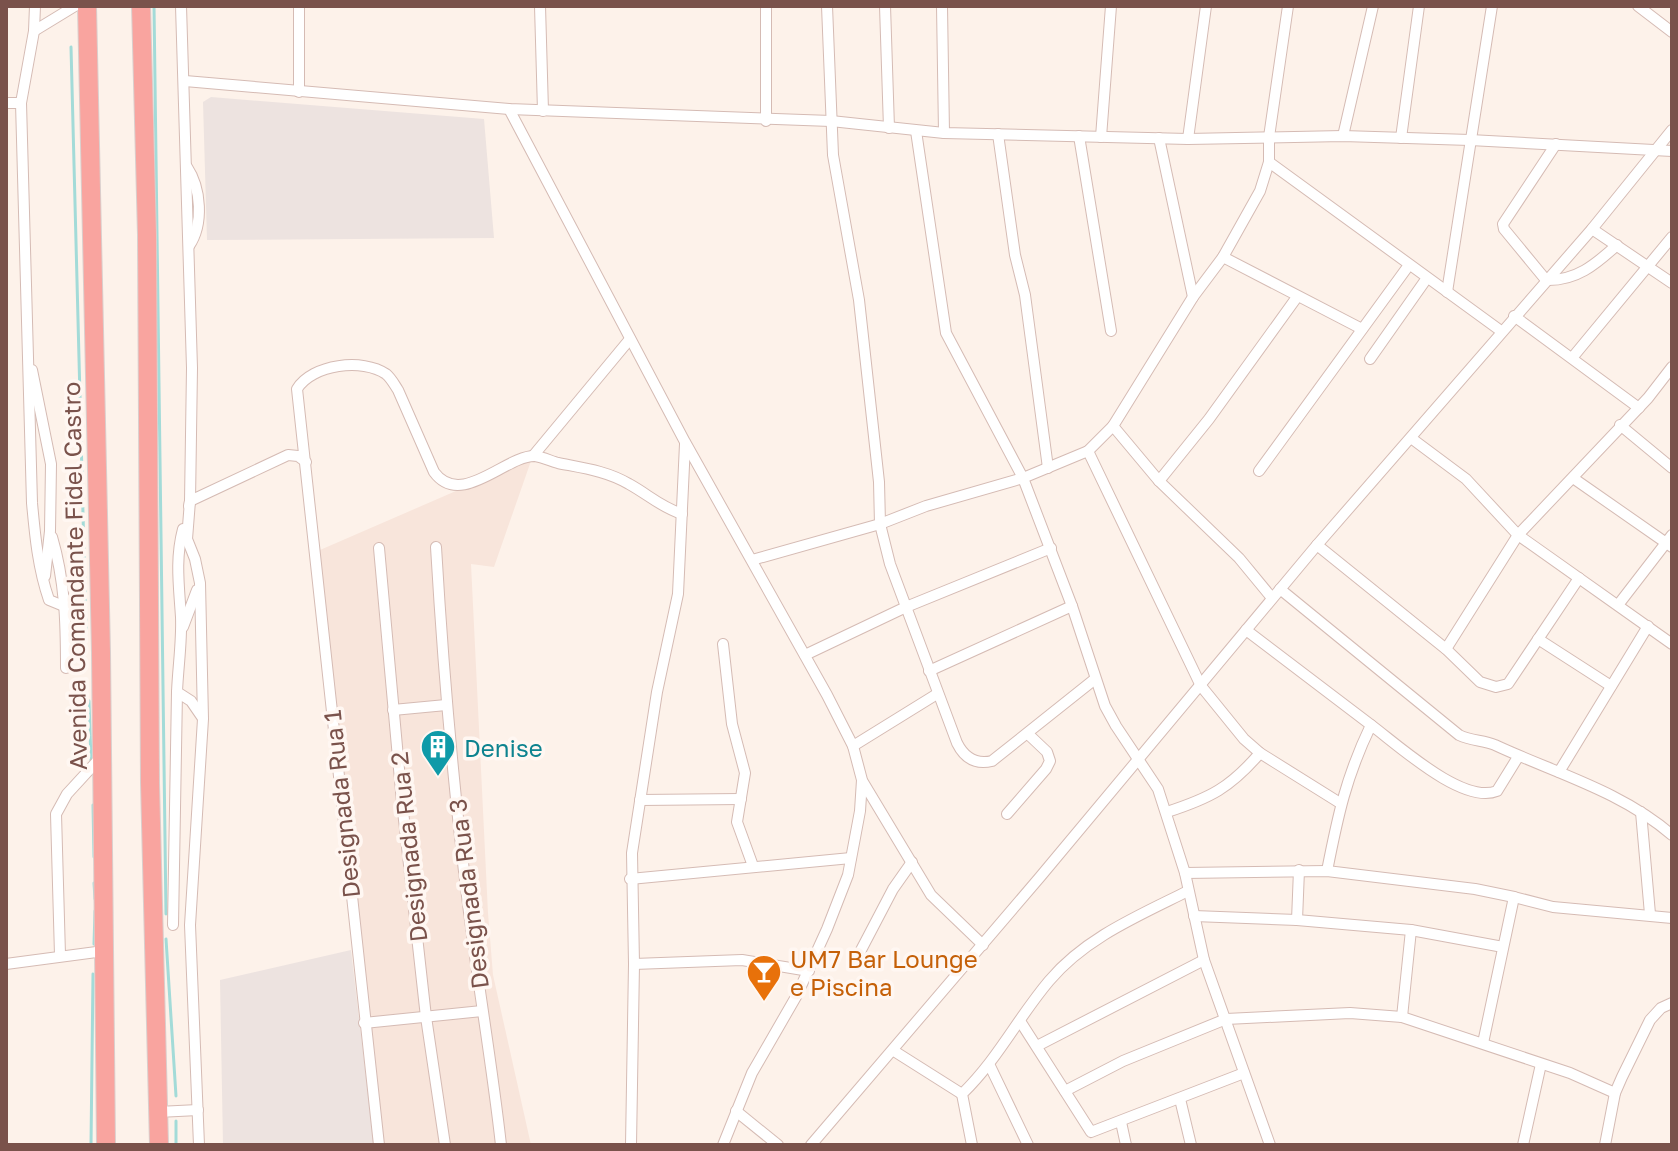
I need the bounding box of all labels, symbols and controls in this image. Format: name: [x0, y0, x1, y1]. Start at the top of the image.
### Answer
street label: Avenida Comandante Fidel Castro: [56, 382, 92, 770]
street label: Designada Rua 1: [317, 709, 365, 899]
building icon: Denise: [419, 728, 457, 778]
place label: Denise: [464, 733, 543, 762]
street label: Designada Rua 2: [384, 750, 432, 944]
street label: Designada Rua 3: [442, 797, 494, 991]
place label: UM7 Bar Lounge e Piscina: [790, 944, 978, 1001]
bar icon: UM7 Bar Lounge e Piscina: [745, 953, 783, 1003]

